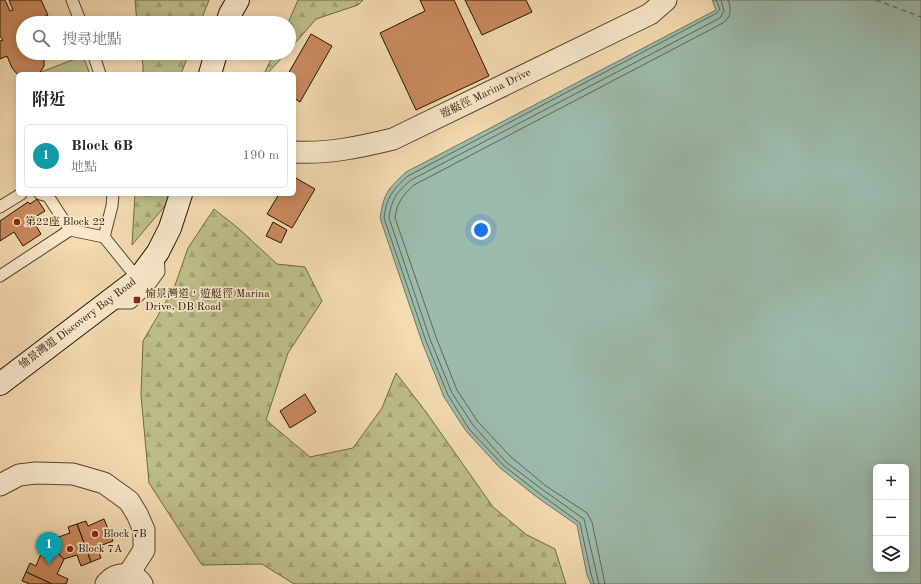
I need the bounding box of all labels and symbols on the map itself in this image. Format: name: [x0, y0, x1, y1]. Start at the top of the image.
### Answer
street label: 遊艇徑 Marina Drive: [438, 66, 533, 121]
place label: 第22座 Block 22: [25, 215, 105, 228]
marker: 第22座 Block 22: [12, 217, 22, 227]
your location: [471, 220, 491, 240]
street label: 愉景灣道 Discovery Bay Road: [16, 275, 139, 371]
place label: 愉景灣道，遊艇徑 Marina Drive, DB Road: [145, 287, 270, 313]
marker: 愉景灣道，遊艇徑 Marina Drive, DB Road: [132, 295, 142, 305]
marker: Block 7B: [90, 529, 100, 539]
place label: Block 7B: [103, 529, 147, 540]
pin: 1: [36, 532, 62, 565]
marker: Block 7A: [65, 544, 75, 554]
place label: Block 7A: [78, 544, 123, 555]

